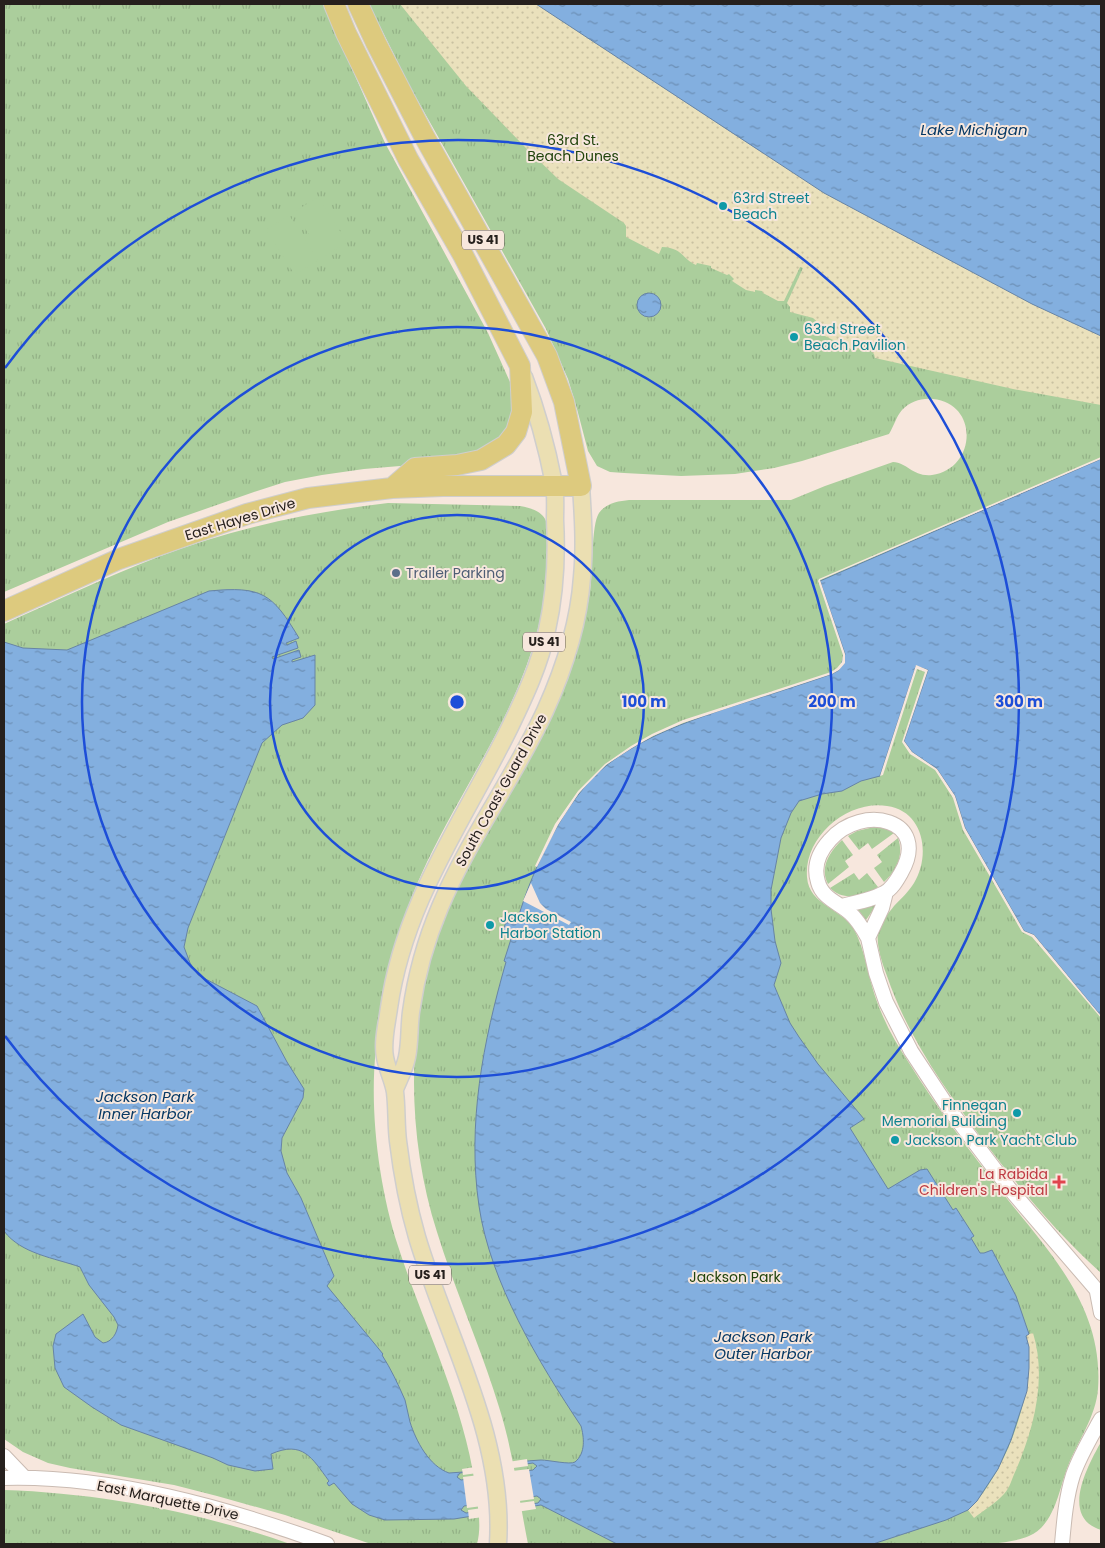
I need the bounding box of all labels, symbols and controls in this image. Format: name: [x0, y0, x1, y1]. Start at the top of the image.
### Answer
water label: Lake Michigan: [921, 119, 1028, 140]
park label: 63rd St. Beach Dunes: [527, 130, 619, 166]
place label: 63rd Street Beach: [733, 188, 810, 224]
marker: 63rd Street Beach: [717, 200, 729, 212]
road number: US 41: [462, 230, 504, 250]
place label: 63rd Street Beach Pavilion: [804, 319, 906, 355]
marker: 63rd Street Beach Pavilion: [788, 331, 800, 343]
street label: East Hayes Drive: [182, 493, 298, 545]
place label: Trailer Parking: [406, 563, 505, 583]
marker: Trailer Parking: [390, 567, 402, 579]
road number: US 41: [523, 632, 565, 652]
text: 100 m: [622, 691, 666, 712]
text: 200 m: [808, 691, 856, 712]
text: 300 m: [995, 691, 1043, 712]
centre of rings: [448, 693, 466, 711]
street label: South Coast Guard Drive: [451, 710, 552, 870]
place label: Jackson Harbor Station: [500, 907, 601, 943]
marker: Jackson Harbor Station: [484, 919, 496, 931]
water label: Jackson Park Inner Harbor: [96, 1086, 196, 1124]
place label: Finnegan Memorial Building: [882, 1095, 1007, 1131]
marker: Finnegan Memorial Building: [1011, 1107, 1023, 1119]
place label: Jackson Park Yacht Club: [905, 1130, 1077, 1150]
marker: Jackson Park Yacht Club: [889, 1134, 901, 1146]
place label: La Rabida Children's Hospital: [919, 1164, 1048, 1200]
marker: La Rabida Children's Hospital: [1052, 1175, 1066, 1189]
road number: US 41: [409, 1266, 451, 1284]
park label: Jackson Park: [689, 1267, 782, 1287]
water label: Jackson Park Outer Harbor: [714, 1326, 814, 1364]
street label: East Marquette Drive: [95, 1475, 241, 1525]

